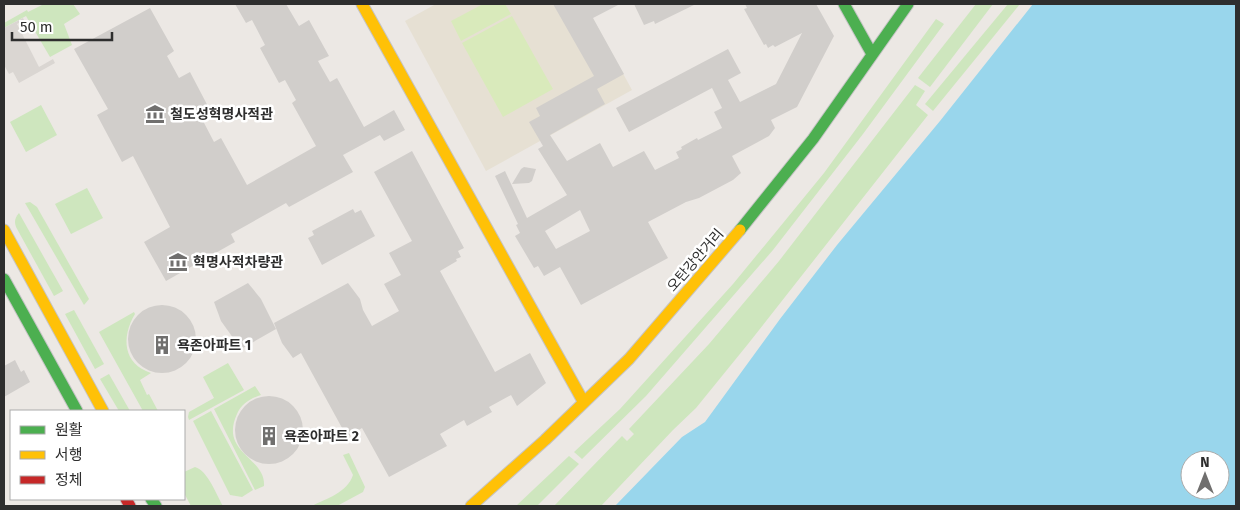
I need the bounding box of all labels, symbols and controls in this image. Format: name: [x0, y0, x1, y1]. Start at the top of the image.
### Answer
scale bar: [12, 10, 112, 42]
text: 50 m: [20, 18, 53, 36]
museum icon: 철도성혁명사적관: [144, 103, 166, 125]
place label: 철도성혁명사적관: [170, 106, 273, 123]
street label: 오탄강안거리: [664, 226, 727, 295]
museum icon: 혁명사적차량관: [167, 251, 189, 273]
place label: 혁명사적차량관: [193, 254, 283, 271]
building icon: 욕존아파트 1: [151, 334, 173, 356]
place label: 욕존아파트 1: [177, 337, 251, 354]
legend: [10, 410, 185, 500]
text: 원활: [55, 421, 83, 439]
building icon: 욕존아파트 2: [258, 425, 280, 447]
place label: 욕존아파트 2: [284, 428, 359, 445]
text: 서행: [55, 446, 83, 464]
north arrow: [1180, 450, 1230, 500]
text: N: [1200, 454, 1210, 471]
text: 정체: [55, 471, 83, 489]

